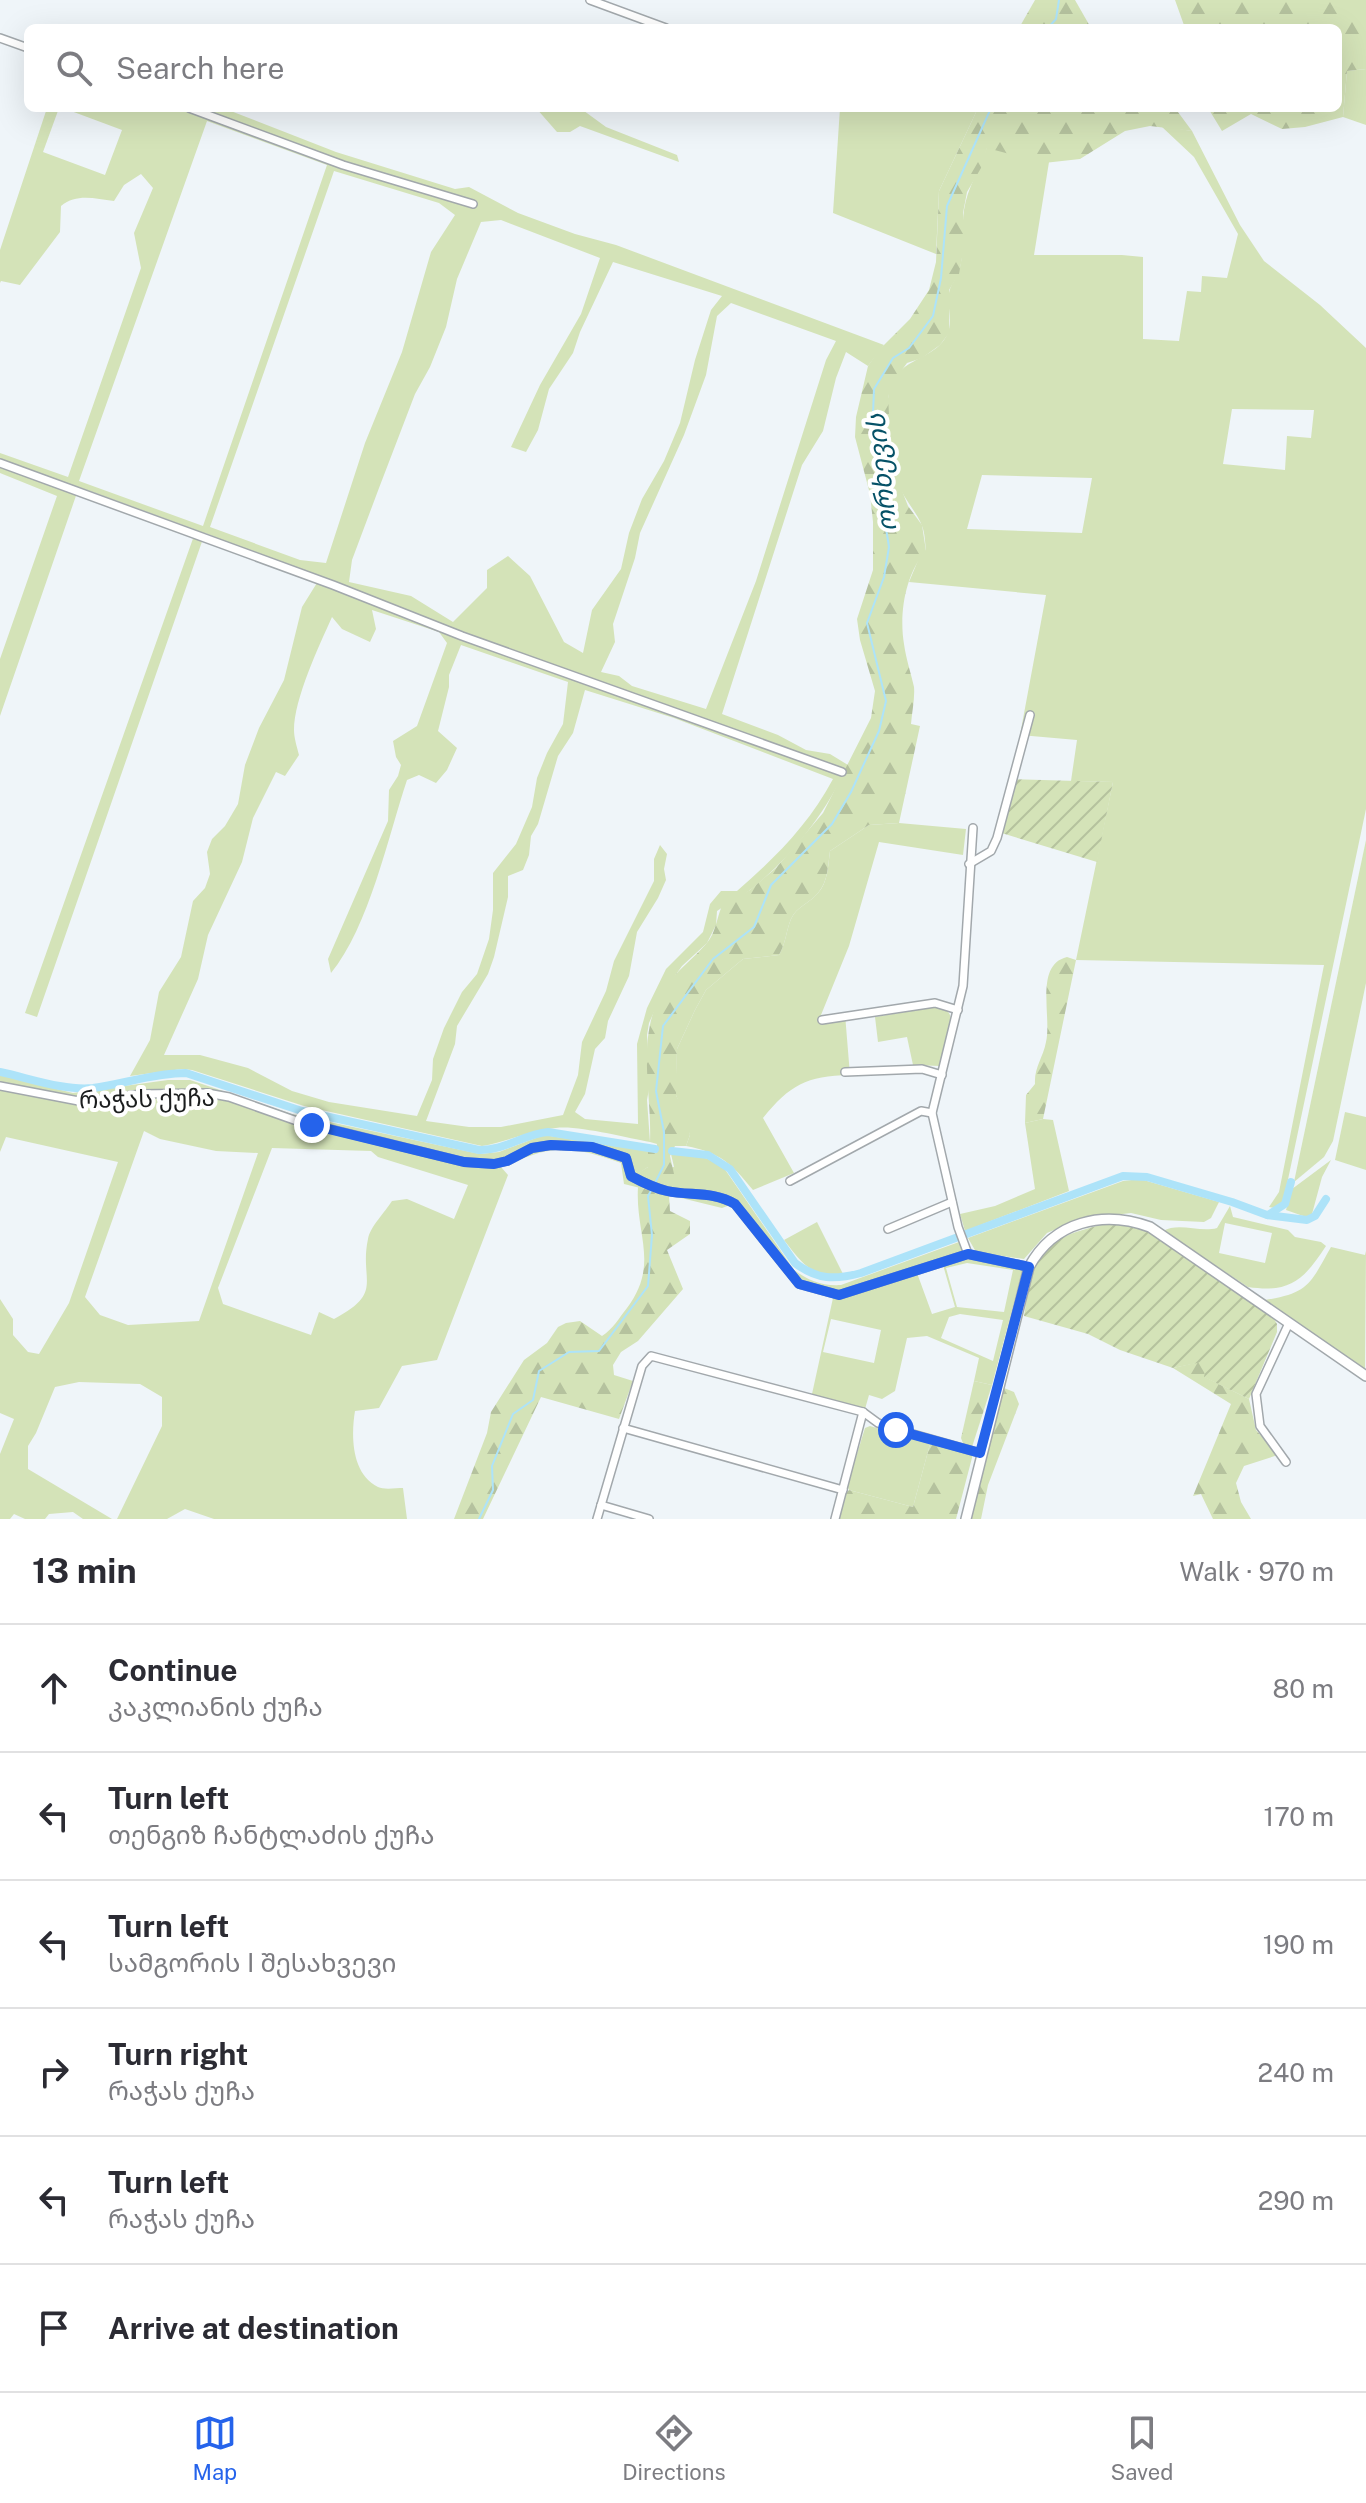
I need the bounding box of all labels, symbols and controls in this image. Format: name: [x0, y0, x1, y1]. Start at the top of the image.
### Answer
search box: [24, 24, 1342, 112]
icon: search: [52, 46, 96, 90]
text: Search here: [116, 50, 284, 86]
water label: ორხევის: [859, 411, 904, 533]
street label: რაჭას ქუჩა: [79, 1083, 215, 1114]
route end: [294, 1107, 330, 1143]
route start: [878, 1412, 914, 1448]
text: 13 min: [32, 1551, 137, 1591]
text: Walk · 970 m: [1180, 1556, 1334, 1587]
text: Continue: [108, 1652, 238, 1688]
icon: ahead: [32, 1666, 76, 1710]
text: 80 m: [1273, 1673, 1334, 1704]
text: კაკლიანის ქუჩა: [108, 1691, 323, 1722]
text: Turn left: [108, 1780, 229, 1816]
icon: left: [32, 1794, 76, 1838]
text: 170 m: [1264, 1801, 1334, 1832]
text: თენგიზ ჩანტლაძის ქუჩა: [108, 1819, 434, 1850]
text: Turn left: [108, 1908, 229, 1944]
icon: left: [32, 1922, 76, 1966]
text: 190 m: [1263, 1929, 1334, 1960]
text: სამგორის I შესახვევი: [108, 1947, 396, 1978]
text: Turn right: [108, 2036, 248, 2072]
icon: right: [32, 2050, 76, 2094]
text: 240 m: [1257, 2057, 1334, 2088]
text: რაჭას ქუჩა: [108, 2075, 255, 2106]
text: Turn left: [108, 2164, 229, 2200]
icon: left: [32, 2178, 76, 2222]
text: 290 m: [1258, 2185, 1334, 2216]
text: რაჭას ქუჩა: [108, 2203, 255, 2234]
icon: arrive: [32, 2306, 76, 2350]
text: Arrive at destination: [108, 2310, 399, 2346]
tab: Map: [193, 2411, 237, 2485]
tab: Directions: [622, 2411, 726, 2485]
tab: Saved: [1111, 2411, 1173, 2485]

